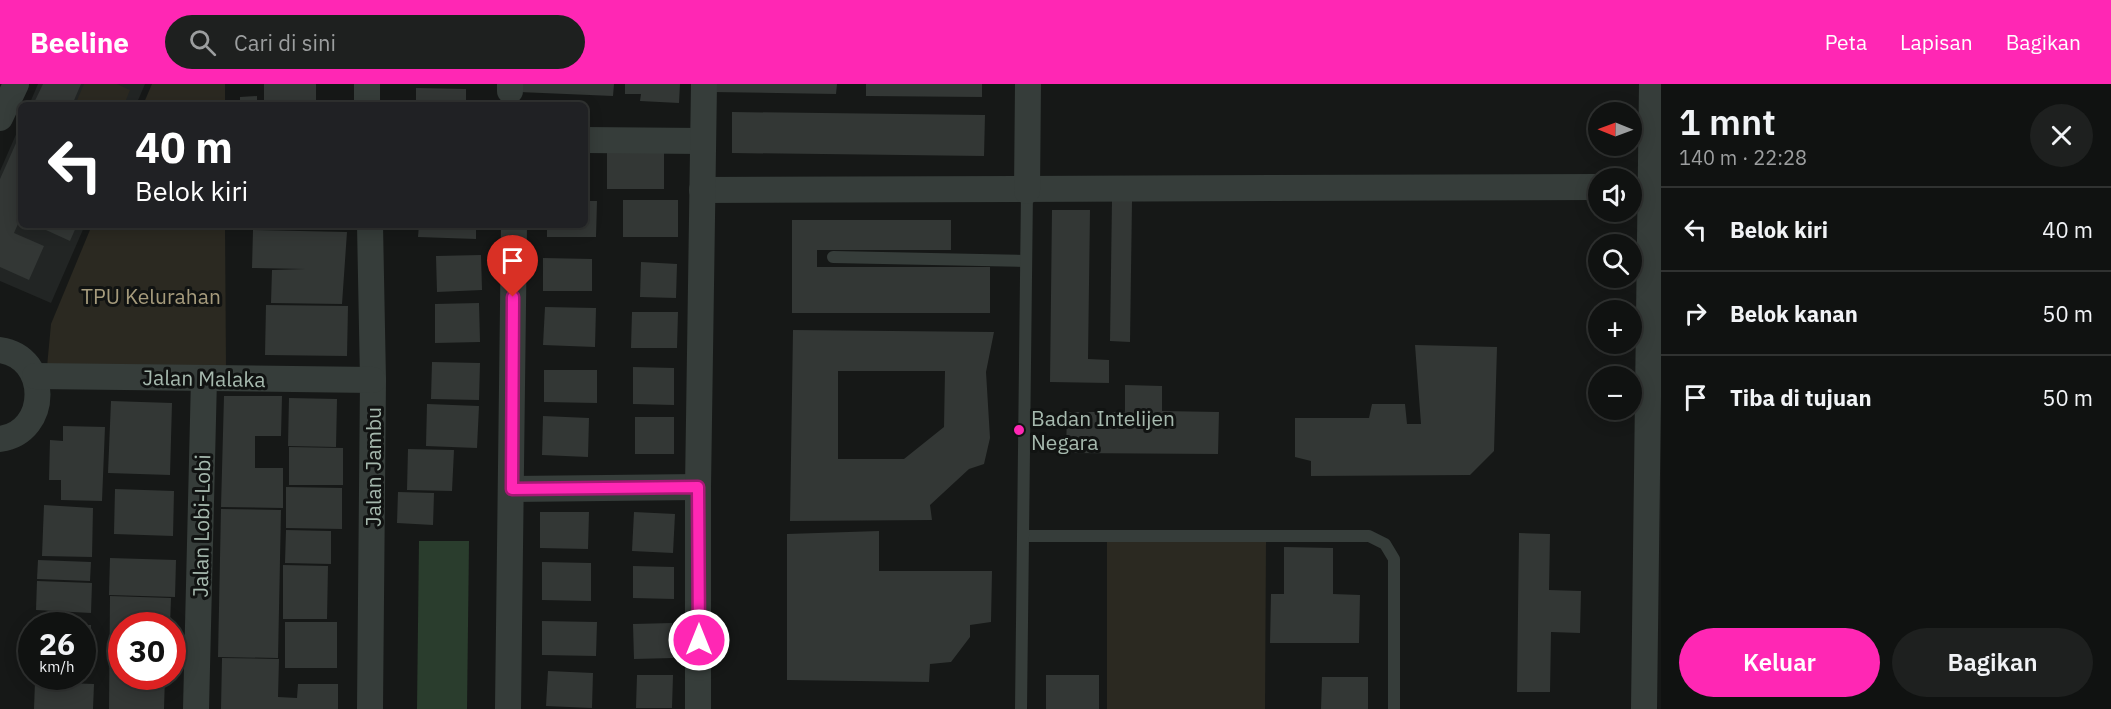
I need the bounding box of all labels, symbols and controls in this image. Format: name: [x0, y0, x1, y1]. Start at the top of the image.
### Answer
search box: [165, 15, 585, 69]
text: Beeline: [30, 24, 129, 61]
icon: search: [186, 26, 219, 59]
text: Cari di sini: [234, 28, 336, 57]
text: Peta: [1825, 28, 1867, 56]
text: Lapisan: [1900, 28, 1973, 56]
text: Bagikan: [2006, 28, 2081, 56]
text: 1 mnt: [1679, 98, 1776, 145]
north arrow: [1588, 102, 1642, 156]
map controls: [1588, 102, 1642, 420]
button: close: [2030, 104, 2093, 167]
text: 40 m: [135, 120, 233, 175]
icon: left: [36, 126, 114, 204]
text: 140 m · 22:28: [1679, 144, 1807, 171]
button: sound: [1588, 168, 1642, 222]
text: Belok kiri: [135, 173, 248, 208]
icon: left: [1679, 213, 1712, 246]
text: Belok kiri: [1730, 215, 1828, 244]
text: 40 m: [2042, 215, 2093, 244]
button: search: [1588, 234, 1642, 288]
pin: [487, 235, 538, 297]
icon: arrive: [496, 244, 529, 277]
park label: TPU Kelurahan: [81, 282, 221, 310]
icon: right: [1679, 297, 1712, 330]
text: Belok kanan: [1730, 299, 1858, 328]
text: 50 m: [2042, 299, 2093, 328]
button: +: [1588, 300, 1642, 354]
street label: Jalan Malaka: [142, 363, 266, 393]
button: −: [1588, 366, 1642, 420]
icon: arrive: [1679, 381, 1712, 414]
text: Tiba di tujuan: [1730, 383, 1872, 412]
text: 50 m: [2042, 383, 2093, 412]
place label: Badan Intelijen Negara: [1031, 404, 1175, 456]
street label: Jalan Jambu: [359, 407, 387, 527]
marker: Badan Intelijen Negara: [1012, 423, 1026, 437]
street label: Jalan Lobi-Lobi: [186, 454, 216, 598]
position arrow: [667, 608, 731, 672]
speed limit sign: 30: [108, 612, 186, 690]
text: 26: [39, 624, 75, 663]
button: Keluar: [1679, 628, 1880, 697]
button: Bagikan: [1892, 628, 2093, 697]
text: km/h: [39, 657, 75, 676]

